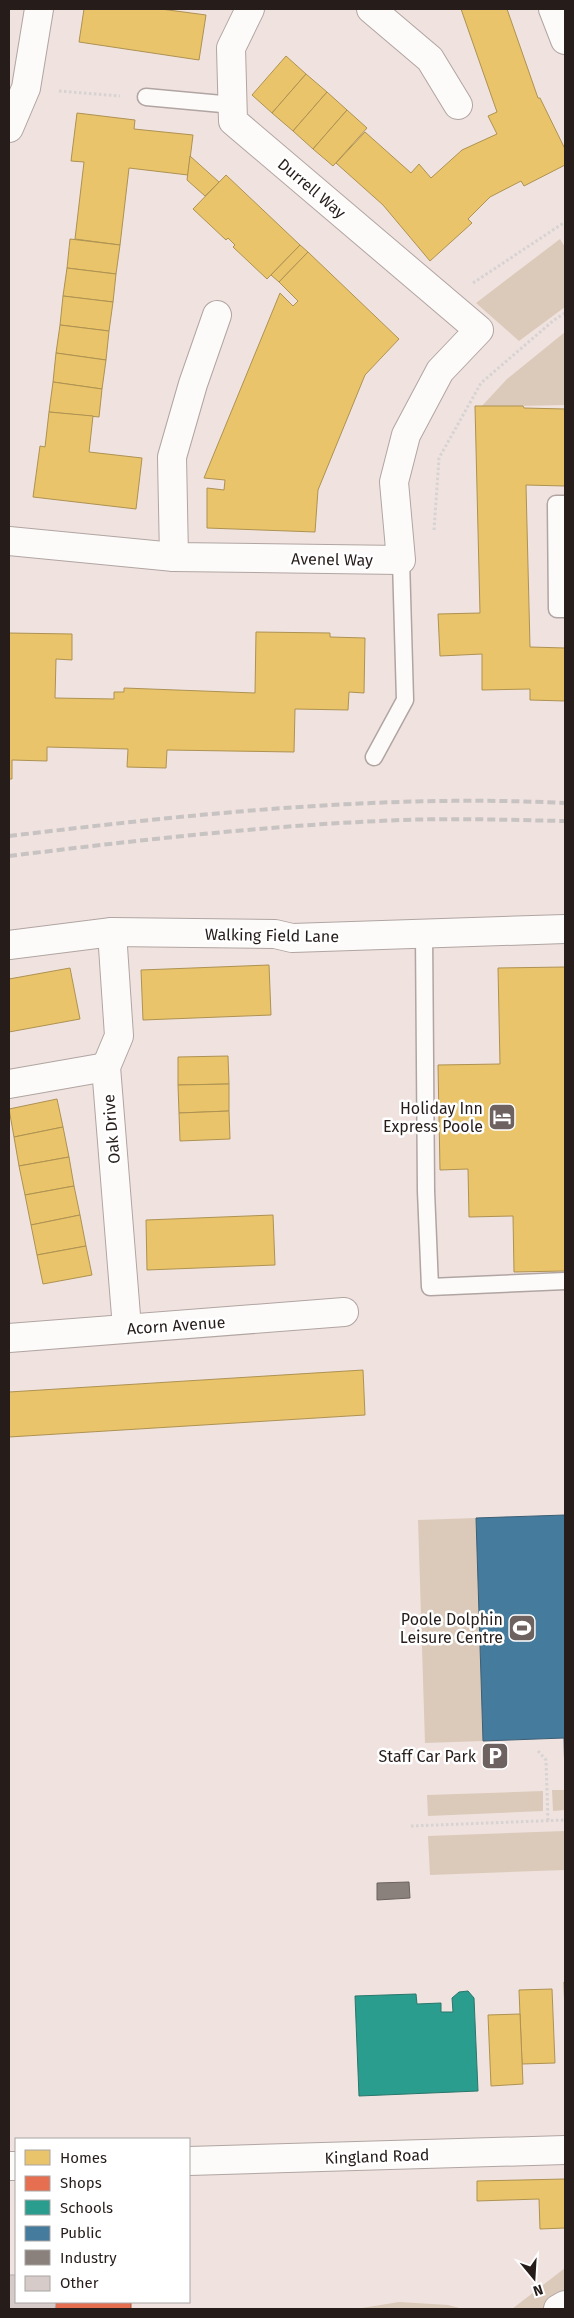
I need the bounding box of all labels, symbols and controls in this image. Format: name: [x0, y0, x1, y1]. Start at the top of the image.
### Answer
street label: Durrell Way: [274, 154, 350, 222]
street label: Avenel Way: [291, 549, 373, 570]
street label: Walking Field Lane: [205, 925, 339, 946]
street label: Oak Drive: [99, 1093, 124, 1164]
place label: Holiday Inn Express Poole: [383, 1099, 483, 1136]
hotel icon: Holiday Inn Express Poole: [487, 1102, 517, 1132]
street label: Acorn Avenue: [126, 1313, 226, 1338]
place label: Poole Dolphin Leisure Centre: [400, 1610, 503, 1647]
sports icon: Poole Dolphin Leisure Centre: [507, 1613, 537, 1643]
parking icon: Staff Car Park: [480, 1741, 510, 1771]
place label: Staff Car Park: [379, 1747, 477, 1766]
legend: [15, 2138, 190, 2303]
street label: Kingland Road: [324, 2145, 430, 2168]
text: Homes: [60, 2149, 107, 2167]
text: Shops: [60, 2174, 102, 2192]
text: Schools: [60, 2199, 113, 2217]
text: Public: [60, 2224, 102, 2242]
text: Industry: [60, 2249, 117, 2267]
north arrow: [509, 2253, 559, 2303]
text: Other: [60, 2274, 99, 2292]
text: N: [531, 2280, 545, 2299]

